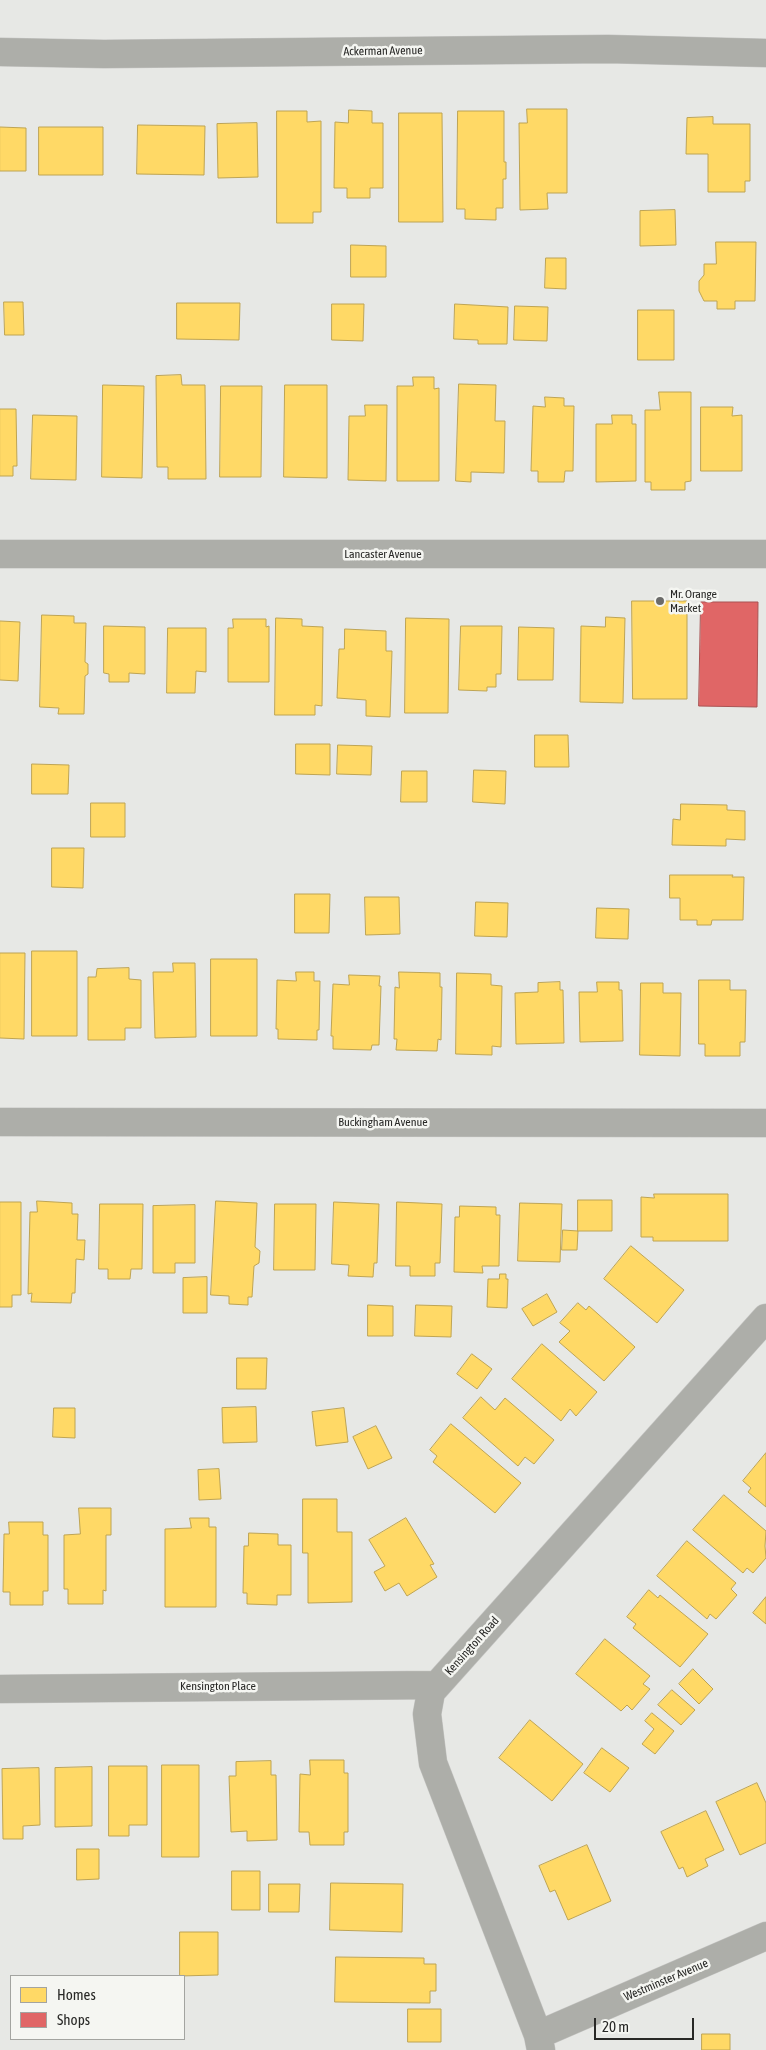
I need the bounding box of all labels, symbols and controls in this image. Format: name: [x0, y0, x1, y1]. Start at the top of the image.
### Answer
street label: Ackerman Avenue: [343, 43, 423, 59]
street label: Lancaster Avenue: [344, 547, 422, 561]
place label: Mr. Orange Market: [670, 587, 717, 615]
marker: Mr. Orange Market: [654, 595, 666, 607]
street label: Buckingham Avenue: [338, 1115, 428, 1129]
street label: Kensington Road: [442, 1614, 502, 1678]
street label: Kensington Place: [180, 1679, 256, 1693]
street label: Westminster Avenue: [622, 1956, 710, 2004]
legend: [10, 1975, 185, 2040]
text: Homes: [57, 1986, 96, 2003]
scale bar: [596, 2008, 696, 2040]
text: Shops: [57, 2011, 90, 2028]
text: 20 m: [602, 2018, 629, 2035]

